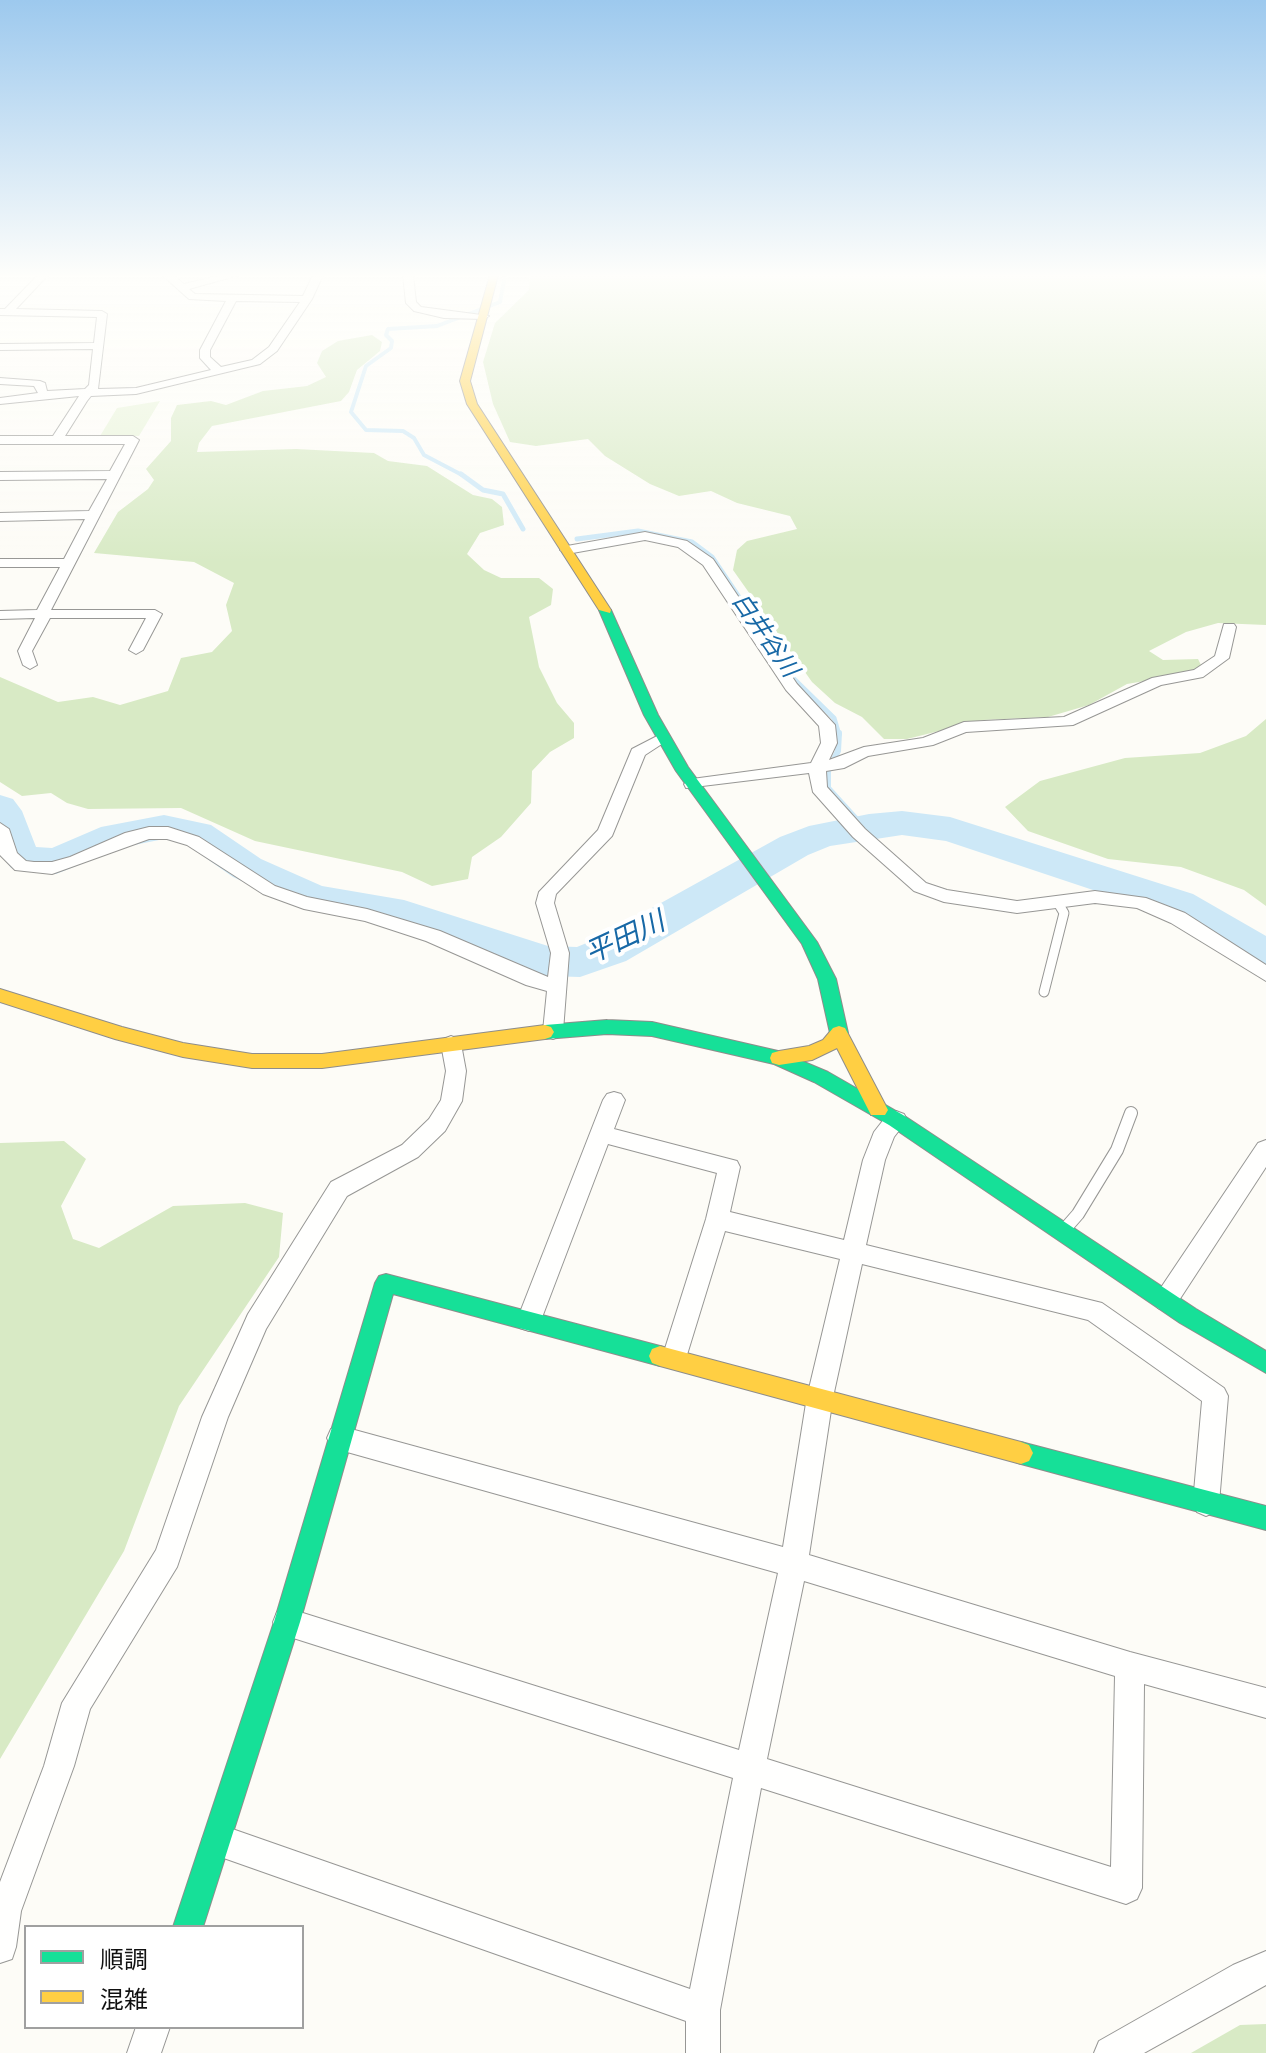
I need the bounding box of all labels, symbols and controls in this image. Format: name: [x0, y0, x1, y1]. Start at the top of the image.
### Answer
water label: 白井谷川: [726, 587, 804, 683]
water label: 平田川: [580, 905, 670, 971]
legend: [24, 1925, 304, 2029]
text: 順調: [100, 1946, 148, 1973]
text: 混雑: [100, 1986, 148, 2013]

